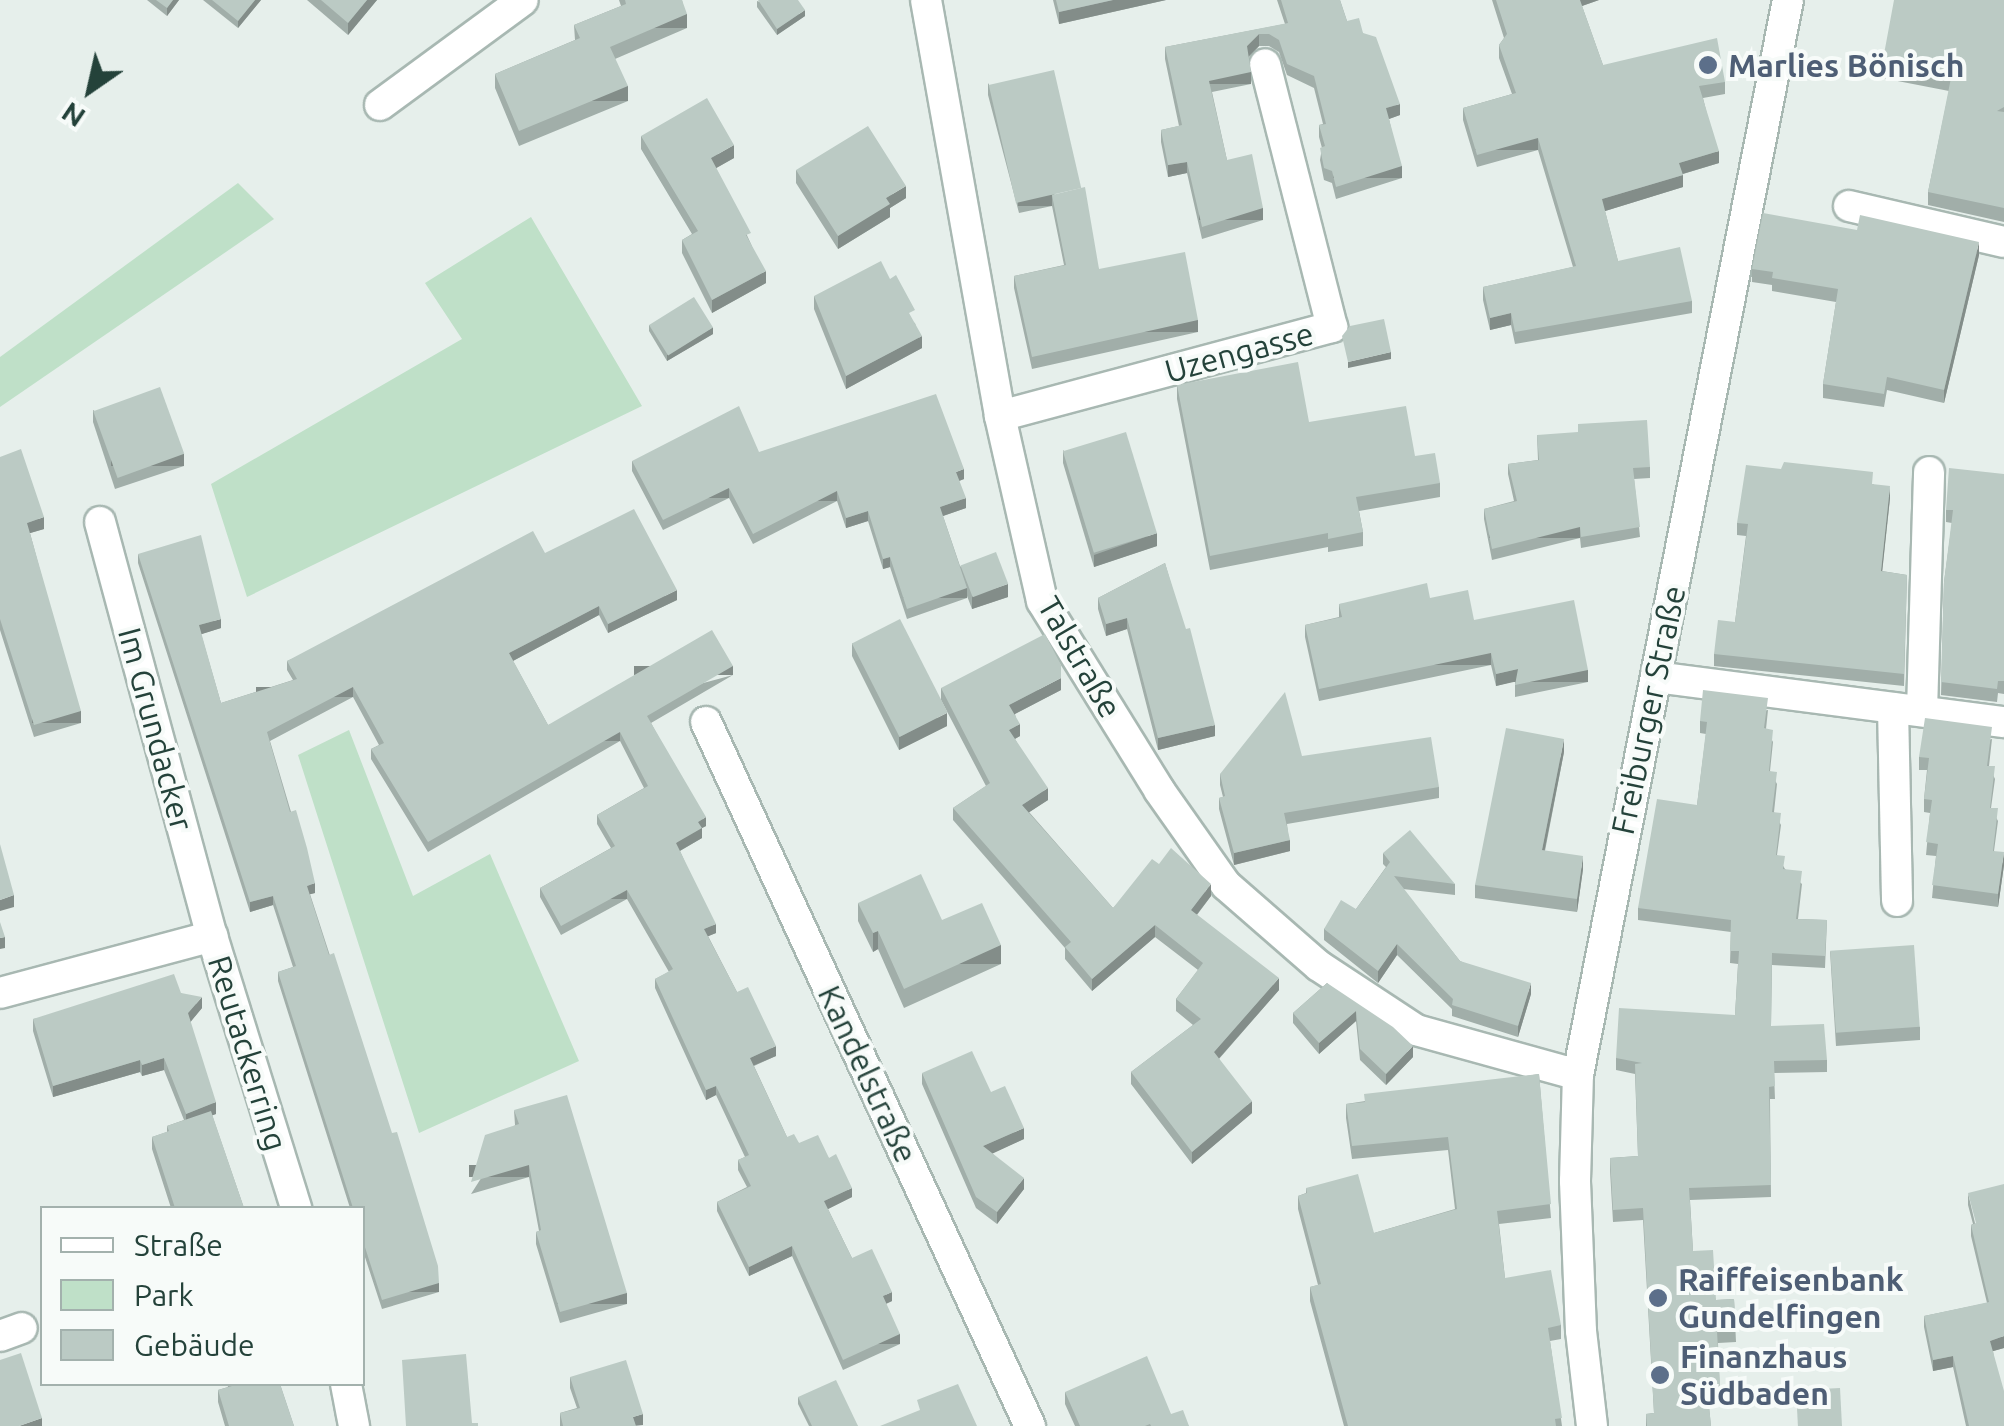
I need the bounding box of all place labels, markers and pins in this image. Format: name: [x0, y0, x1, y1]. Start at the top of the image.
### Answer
place label: Marlies Bönisch: [1728, 46, 1964, 84]
marker: Marlies Bönisch: [1697, 54, 1719, 76]
place label: Raiffeisenbank Gundelfingen: [1678, 1261, 1904, 1336]
marker: Raiffeisenbank Gundelfingen: [1647, 1287, 1669, 1309]
place label: Finanzhaus Südbaden: [1680, 1338, 1847, 1413]
marker: Finanzhaus Südbaden: [1649, 1364, 1671, 1386]

